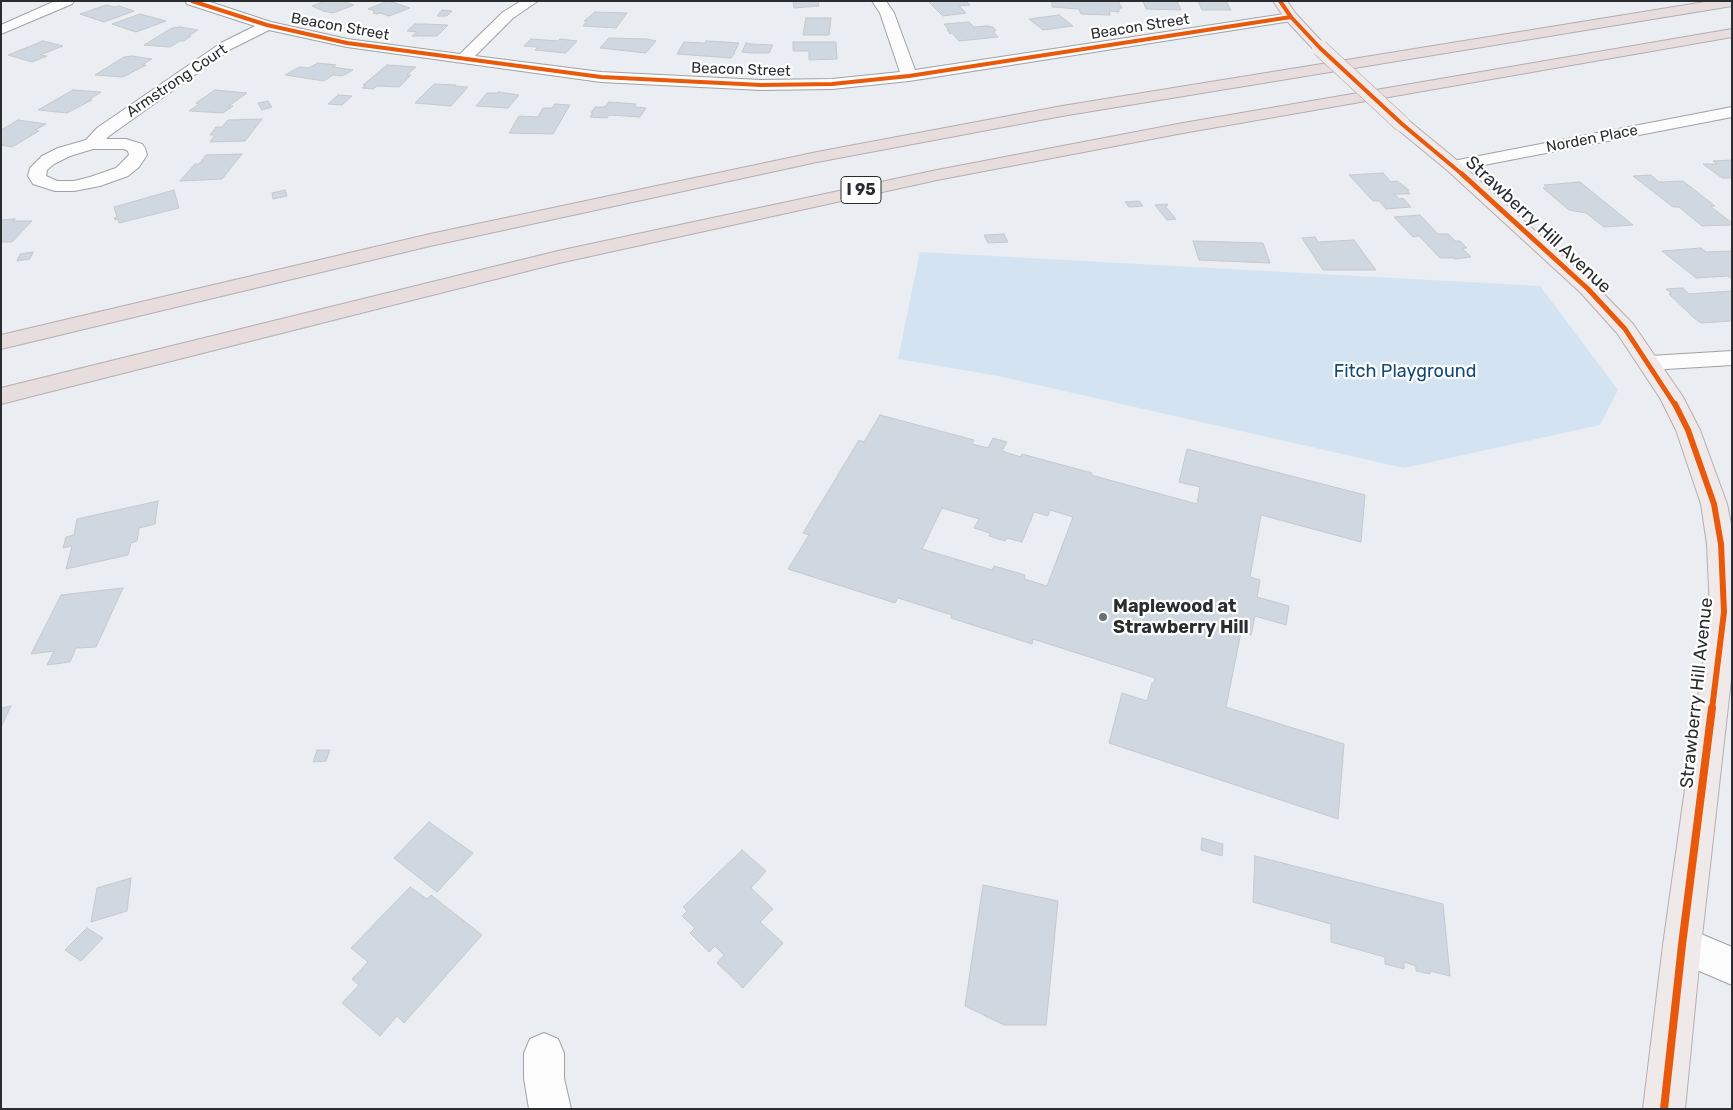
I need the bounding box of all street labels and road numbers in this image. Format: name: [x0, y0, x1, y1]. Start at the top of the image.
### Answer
street label: Beacon Street: [289, 9, 391, 45]
street label: Beacon Street: [1089, 10, 1191, 44]
street label: Armstrong Court: [123, 41, 231, 121]
street label: Beacon Street: [691, 59, 791, 81]
street label: Norden Place: [1545, 121, 1639, 157]
street label: Strawberry Hill Avenue: [1461, 152, 1615, 298]
road number: I 95: [841, 176, 881, 204]
street label: Strawberry Hill Avenue: [1676, 597, 1718, 789]

